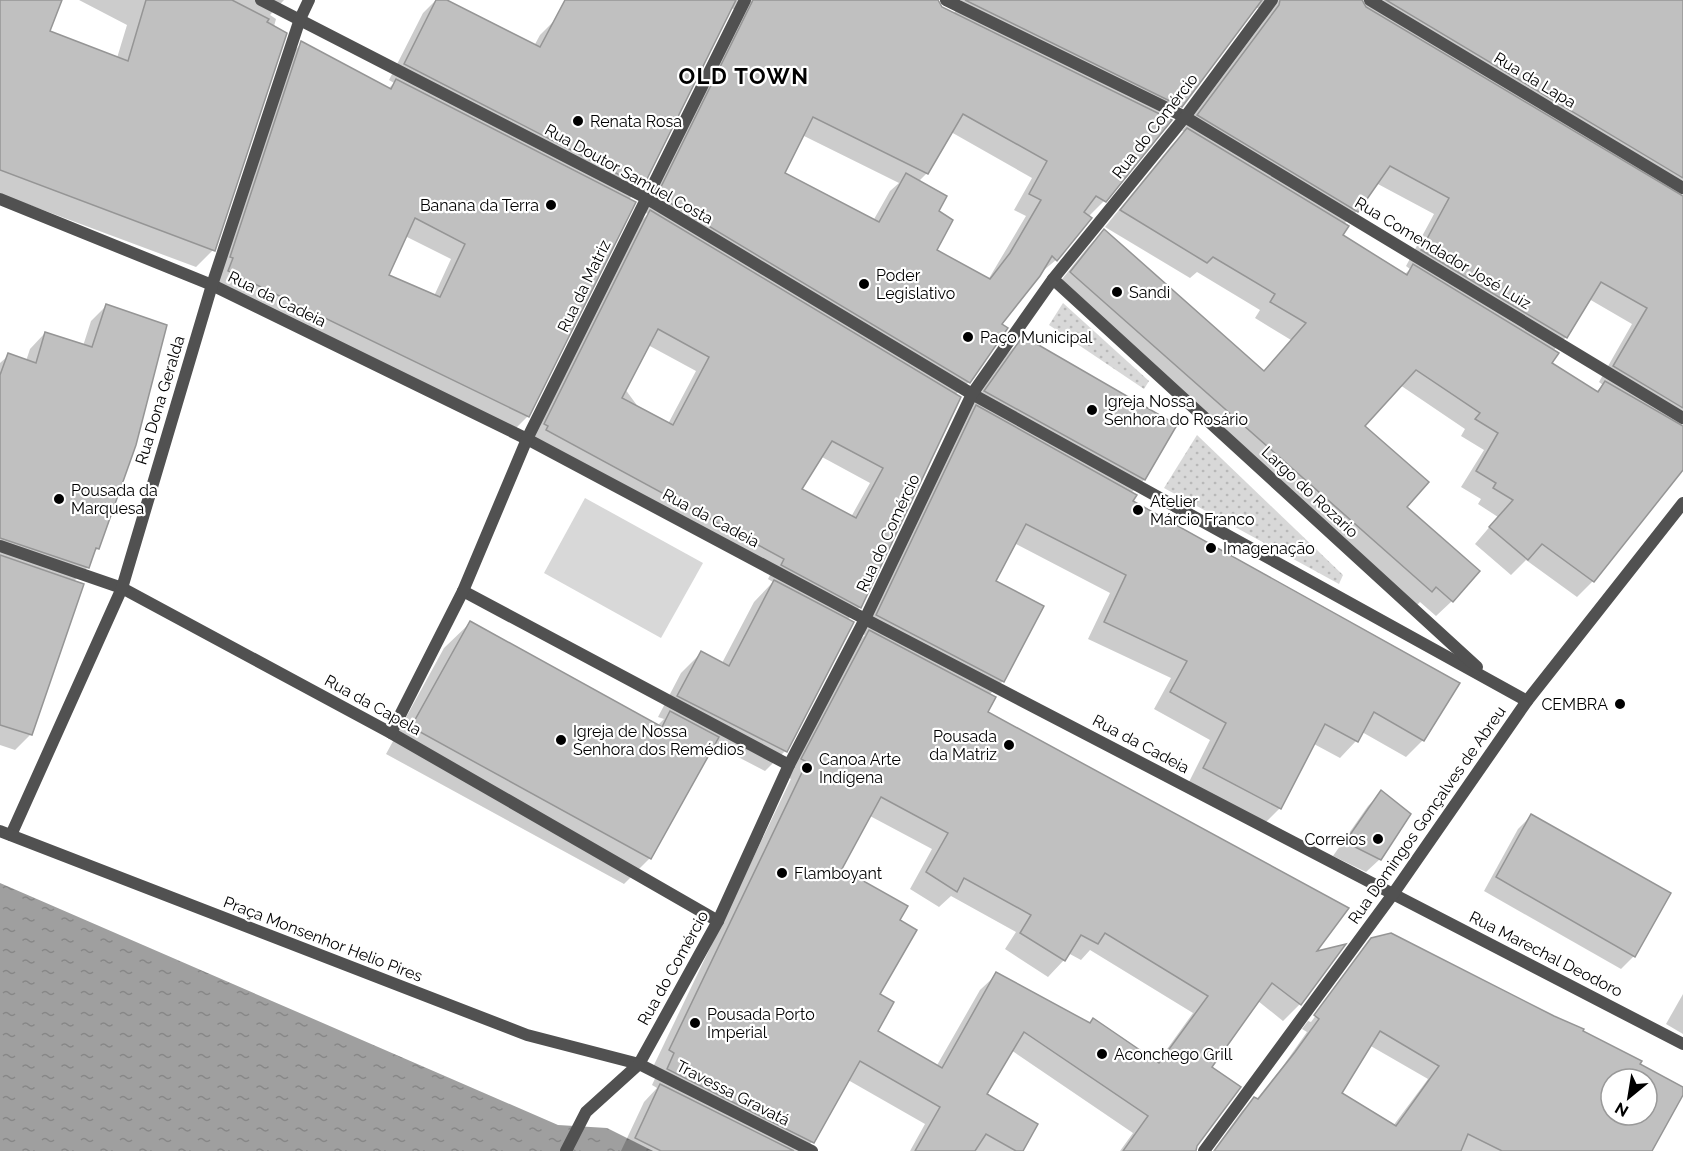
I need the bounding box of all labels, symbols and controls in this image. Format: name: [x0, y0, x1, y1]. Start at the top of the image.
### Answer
street label: Rua da Lapa: [1491, 48, 1579, 112]
district label: OLD TOWN: [678, 63, 810, 89]
street label: Rua do Comércio: [1108, 70, 1202, 182]
place label: Renata Rosa: [590, 112, 682, 131]
marker: Renata Rosa: [571, 114, 585, 128]
street label: Rua Doutor Samuel Costa: [542, 120, 716, 228]
street label: Rua Comendador José Luiz: [1352, 193, 1535, 313]
place label: Banana da Terra: [420, 196, 539, 215]
marker: Banana da Terra: [544, 198, 558, 212]
street label: Rua da Matriz: [553, 237, 615, 335]
place label: Poder Legislativo: [876, 266, 955, 303]
street label: Rua da Cadeia: [225, 267, 329, 331]
marker: Poder Legislativo: [857, 277, 871, 291]
place label: Sandi: [1129, 283, 1170, 302]
marker: Sandi: [1110, 285, 1124, 299]
place label: Paço Municipal: [980, 328, 1093, 347]
marker: Paço Municipal: [961, 330, 975, 344]
street label: Rua Dona Geralda: [131, 333, 189, 467]
place label: Igreja Nossa Senhora do Rosário: [1104, 392, 1248, 429]
marker: Igreja Nossa Senhora do Rosário: [1085, 403, 1099, 417]
street label: Largo do Rozario: [1258, 442, 1362, 542]
street label: Rua do Comércio: [852, 471, 924, 595]
place label: Pousada da Marquesa: [71, 481, 158, 518]
street label: Rua da Cadeia: [659, 485, 763, 551]
marker: Pousada da Marquesa: [52, 492, 66, 506]
place label: Atelier Márcio Franco: [1150, 492, 1255, 529]
marker: Atelier Márcio Franco: [1131, 503, 1145, 517]
place label: Imagenação: [1223, 539, 1315, 558]
marker: Imagenação: [1204, 541, 1218, 555]
street label: Rua da Capela: [321, 671, 425, 739]
place label: CEMBRA: [1541, 695, 1608, 714]
marker: CEMBRA: [1613, 697, 1627, 711]
street label: Rua Domingos Gonçalves de Abreu: [1344, 702, 1510, 928]
street label: Rua da Cadeia: [1089, 711, 1193, 777]
place label: Igreja de Nossa Senhora dos Remédios: [573, 722, 745, 759]
place label: Pousada da Matriz: [929, 727, 997, 764]
marker: Igreja de Nossa Senhora dos Remédios: [554, 733, 568, 747]
marker: Pousada da Matriz: [1002, 738, 1016, 752]
place label: Canoa Arte Indígena: [819, 750, 901, 787]
marker: Canoa Arte Indígena: [800, 761, 814, 775]
place label: Correios: [1304, 830, 1366, 849]
marker: Correios: [1371, 832, 1385, 846]
place label: Flamboyant: [794, 864, 883, 883]
marker: Flamboyant: [775, 866, 789, 880]
street label: Praça Monsenhor Helio Pires: [221, 892, 425, 986]
street label: Rua do Comércio: [634, 907, 712, 1029]
street label: Rua Marechal Deodoro: [1466, 907, 1626, 1001]
place label: Pousada Porto Imperial: [707, 1005, 815, 1042]
marker: Pousada Porto Imperial: [688, 1016, 702, 1030]
place label: Aconchego Grill: [1114, 1045, 1233, 1064]
marker: Aconchego Grill: [1095, 1047, 1109, 1061]
street label: Travessa Gravatá: [673, 1056, 793, 1130]
north arrow: [1599, 1067, 1659, 1127]
text: N: [1612, 1098, 1632, 1121]

